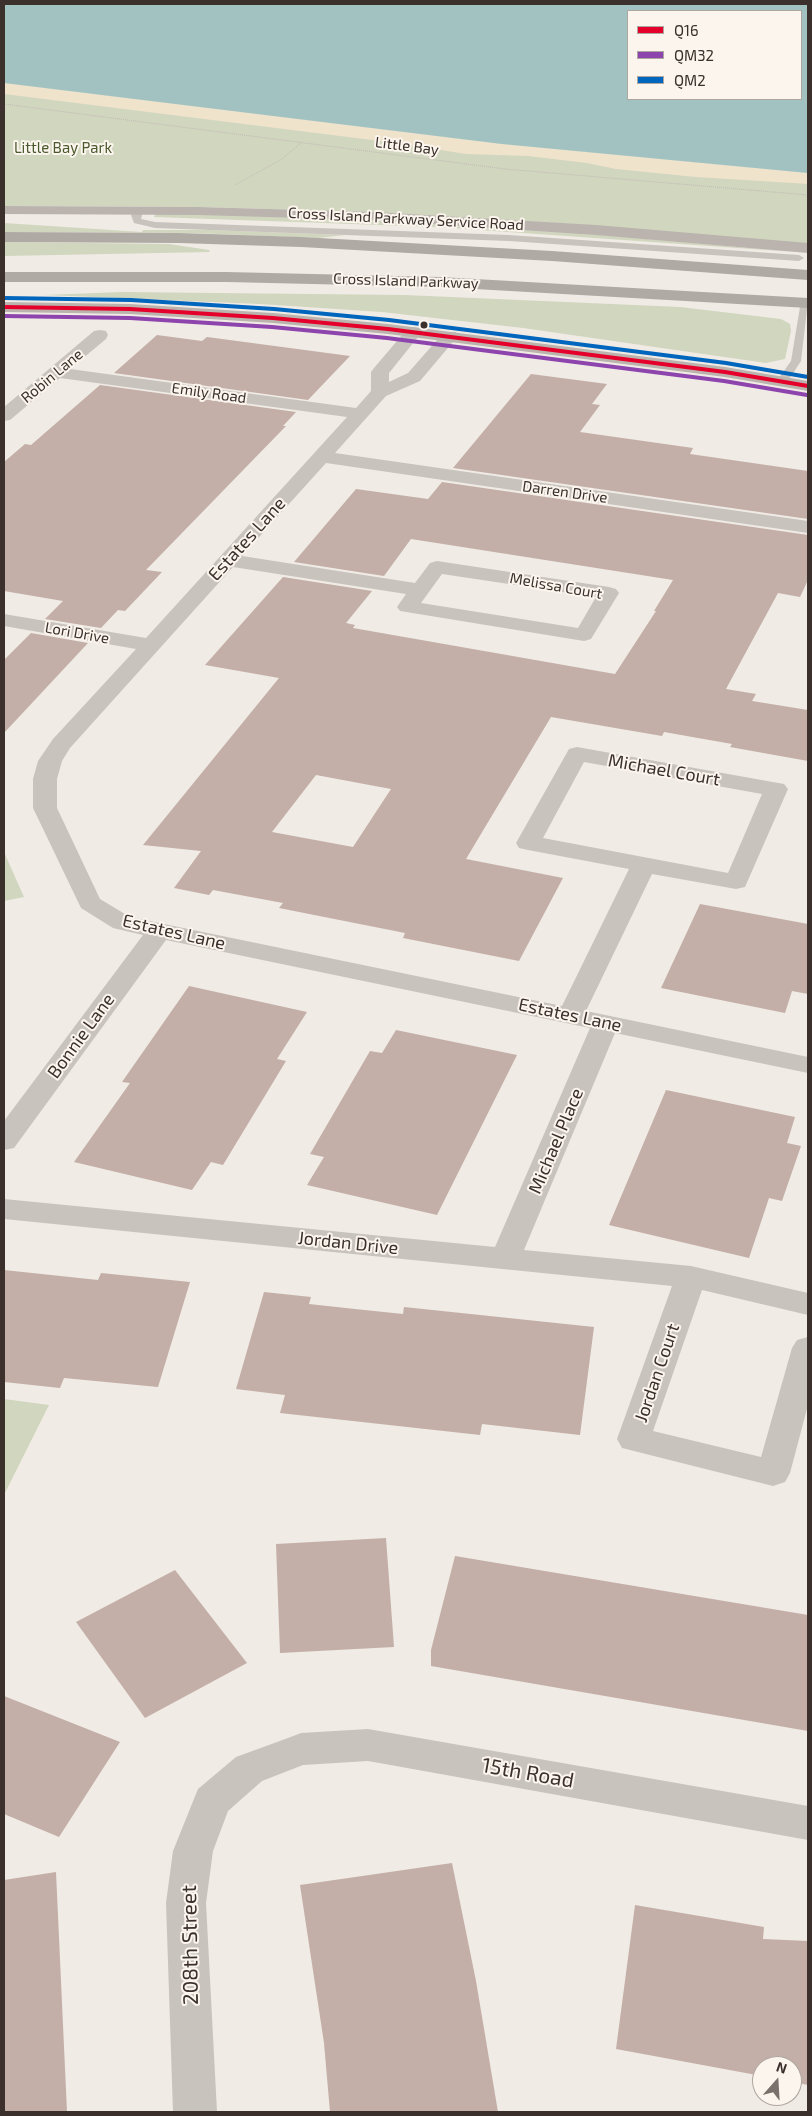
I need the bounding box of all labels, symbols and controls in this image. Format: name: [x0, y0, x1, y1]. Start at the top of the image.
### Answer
legend: [627, 10, 802, 100]
text: Q16: [674, 21, 699, 39]
text: QM32: [674, 46, 714, 64]
text: QM2: [674, 71, 706, 89]
street label: Little Bay: [374, 133, 440, 159]
park label: Little Bay Park: [14, 139, 112, 157]
street label: Cross Island Parkway Service Road: [288, 204, 524, 234]
street label: Cross Island Parkway: [333, 269, 479, 293]
unlabelled marker: [419, 320, 429, 330]
street label: Robin Lane: [18, 345, 86, 407]
street label: Emily Road: [171, 379, 247, 407]
street label: Darren Drive: [521, 477, 609, 507]
street label: Estates Lane: [204, 493, 290, 585]
street label: Melissa Court: [508, 569, 604, 603]
street label: Lori Drive: [43, 619, 111, 647]
street label: Michael Court: [606, 750, 722, 790]
street label: Estates Lane: [120, 910, 228, 954]
street label: Bonnie Lane: [43, 989, 119, 1083]
street label: Estates Lane: [516, 994, 624, 1036]
street label: Michael Place: [524, 1085, 588, 1197]
street label: Jordan Drive: [297, 1227, 399, 1259]
street label: Jordan Court: [630, 1321, 684, 1425]
street label: 15th Road: [480, 1753, 576, 1793]
street label: 208th Street: [176, 1885, 204, 2005]
north arrow: [752, 2056, 802, 2106]
text: N: [774, 2058, 789, 2077]

